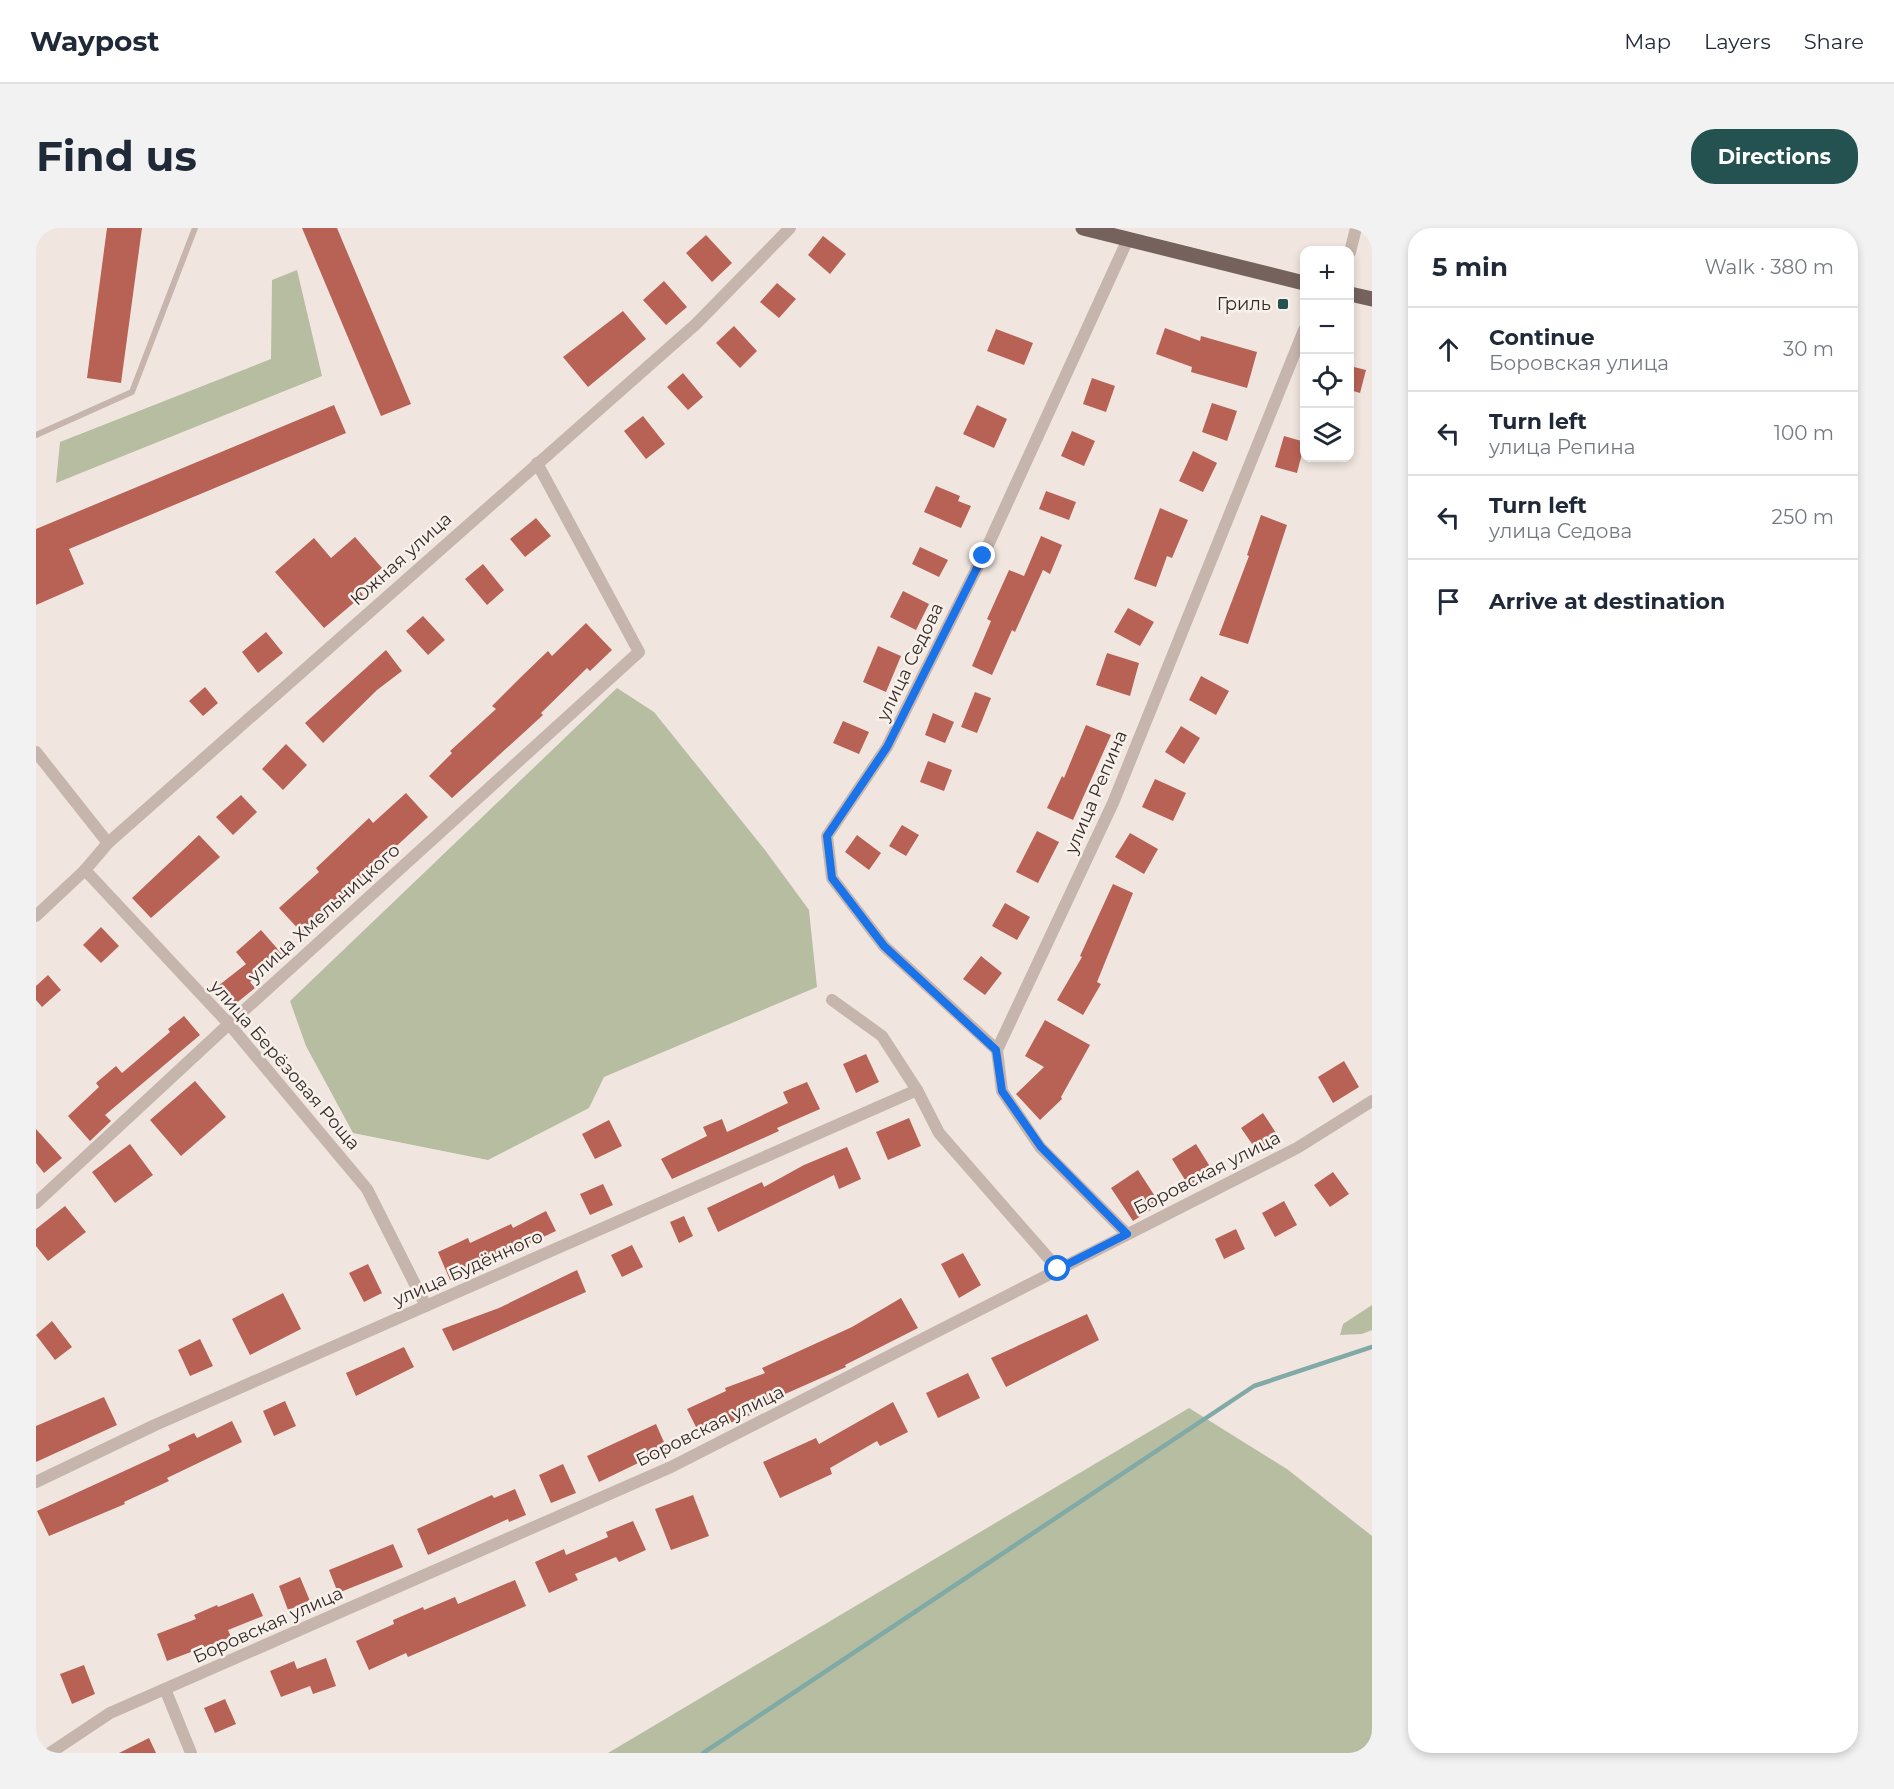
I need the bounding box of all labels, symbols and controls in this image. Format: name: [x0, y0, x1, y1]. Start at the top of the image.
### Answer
text: Waypost: [30, 24, 160, 58]
text: Map: [1624, 29, 1671, 54]
text: Layers: [1704, 29, 1771, 54]
text: Share: [1804, 29, 1864, 54]
button: Directions: [1691, 129, 1858, 184]
text: Find us: [36, 130, 197, 182]
map controls: [1300, 246, 1354, 462]
button: +: [1300, 246, 1354, 300]
text: 5 min: [1432, 251, 1508, 283]
text: Walk · 380 m: [1704, 255, 1834, 279]
place label: Гриль: [1217, 293, 1271, 315]
marker: Гриль: [1276, 297, 1290, 311]
button: −: [1300, 300, 1354, 354]
text: Continue: [1489, 324, 1595, 351]
icon: ahead: [1432, 333, 1465, 366]
text: 30 m: [1783, 337, 1834, 361]
text: Боровская улица: [1489, 351, 1669, 375]
button: locate: [1300, 354, 1354, 408]
button: layers: [1300, 408, 1354, 462]
text: Turn left: [1489, 408, 1587, 435]
icon: left: [1432, 417, 1465, 450]
text: 100 m: [1774, 421, 1834, 445]
text: улица Репина: [1489, 435, 1635, 459]
text: Turn left: [1489, 492, 1587, 519]
icon: left: [1432, 501, 1465, 534]
text: 250 m: [1772, 505, 1834, 529]
street label: Южная улица: [346, 508, 456, 610]
text: улица Седова: [1489, 519, 1632, 543]
route end: [969, 542, 995, 568]
icon: arrive: [1432, 585, 1465, 618]
text: Arrive at destination: [1489, 588, 1725, 615]
street label: улица Седова: [871, 599, 948, 726]
street label: улица Репина: [1060, 727, 1132, 858]
street label: улица Хмельницкого: [243, 839, 405, 988]
street label: улица Берёзовая Роща: [205, 975, 365, 1154]
street label: Боровская улица: [1130, 1126, 1284, 1220]
street label: улица Будённого: [389, 1225, 546, 1311]
route start: [1044, 1255, 1070, 1281]
street label: Боровская улица: [632, 1381, 788, 1471]
street label: Боровская улица: [190, 1582, 346, 1668]

